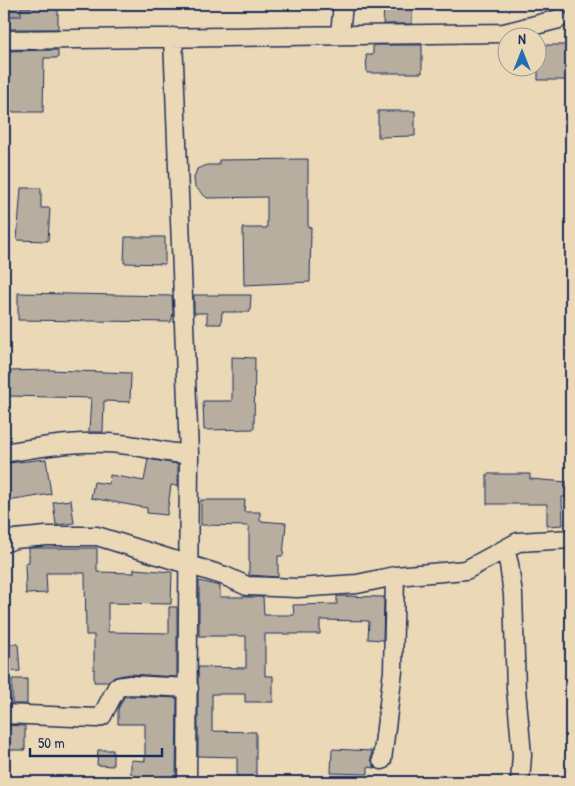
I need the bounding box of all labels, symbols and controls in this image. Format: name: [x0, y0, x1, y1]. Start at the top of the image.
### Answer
north arrow: [498, 28, 548, 78]
text: N: [518, 29, 526, 48]
scale bar: [30, 726, 162, 758]
text: 50 m: [38, 732, 65, 753]

